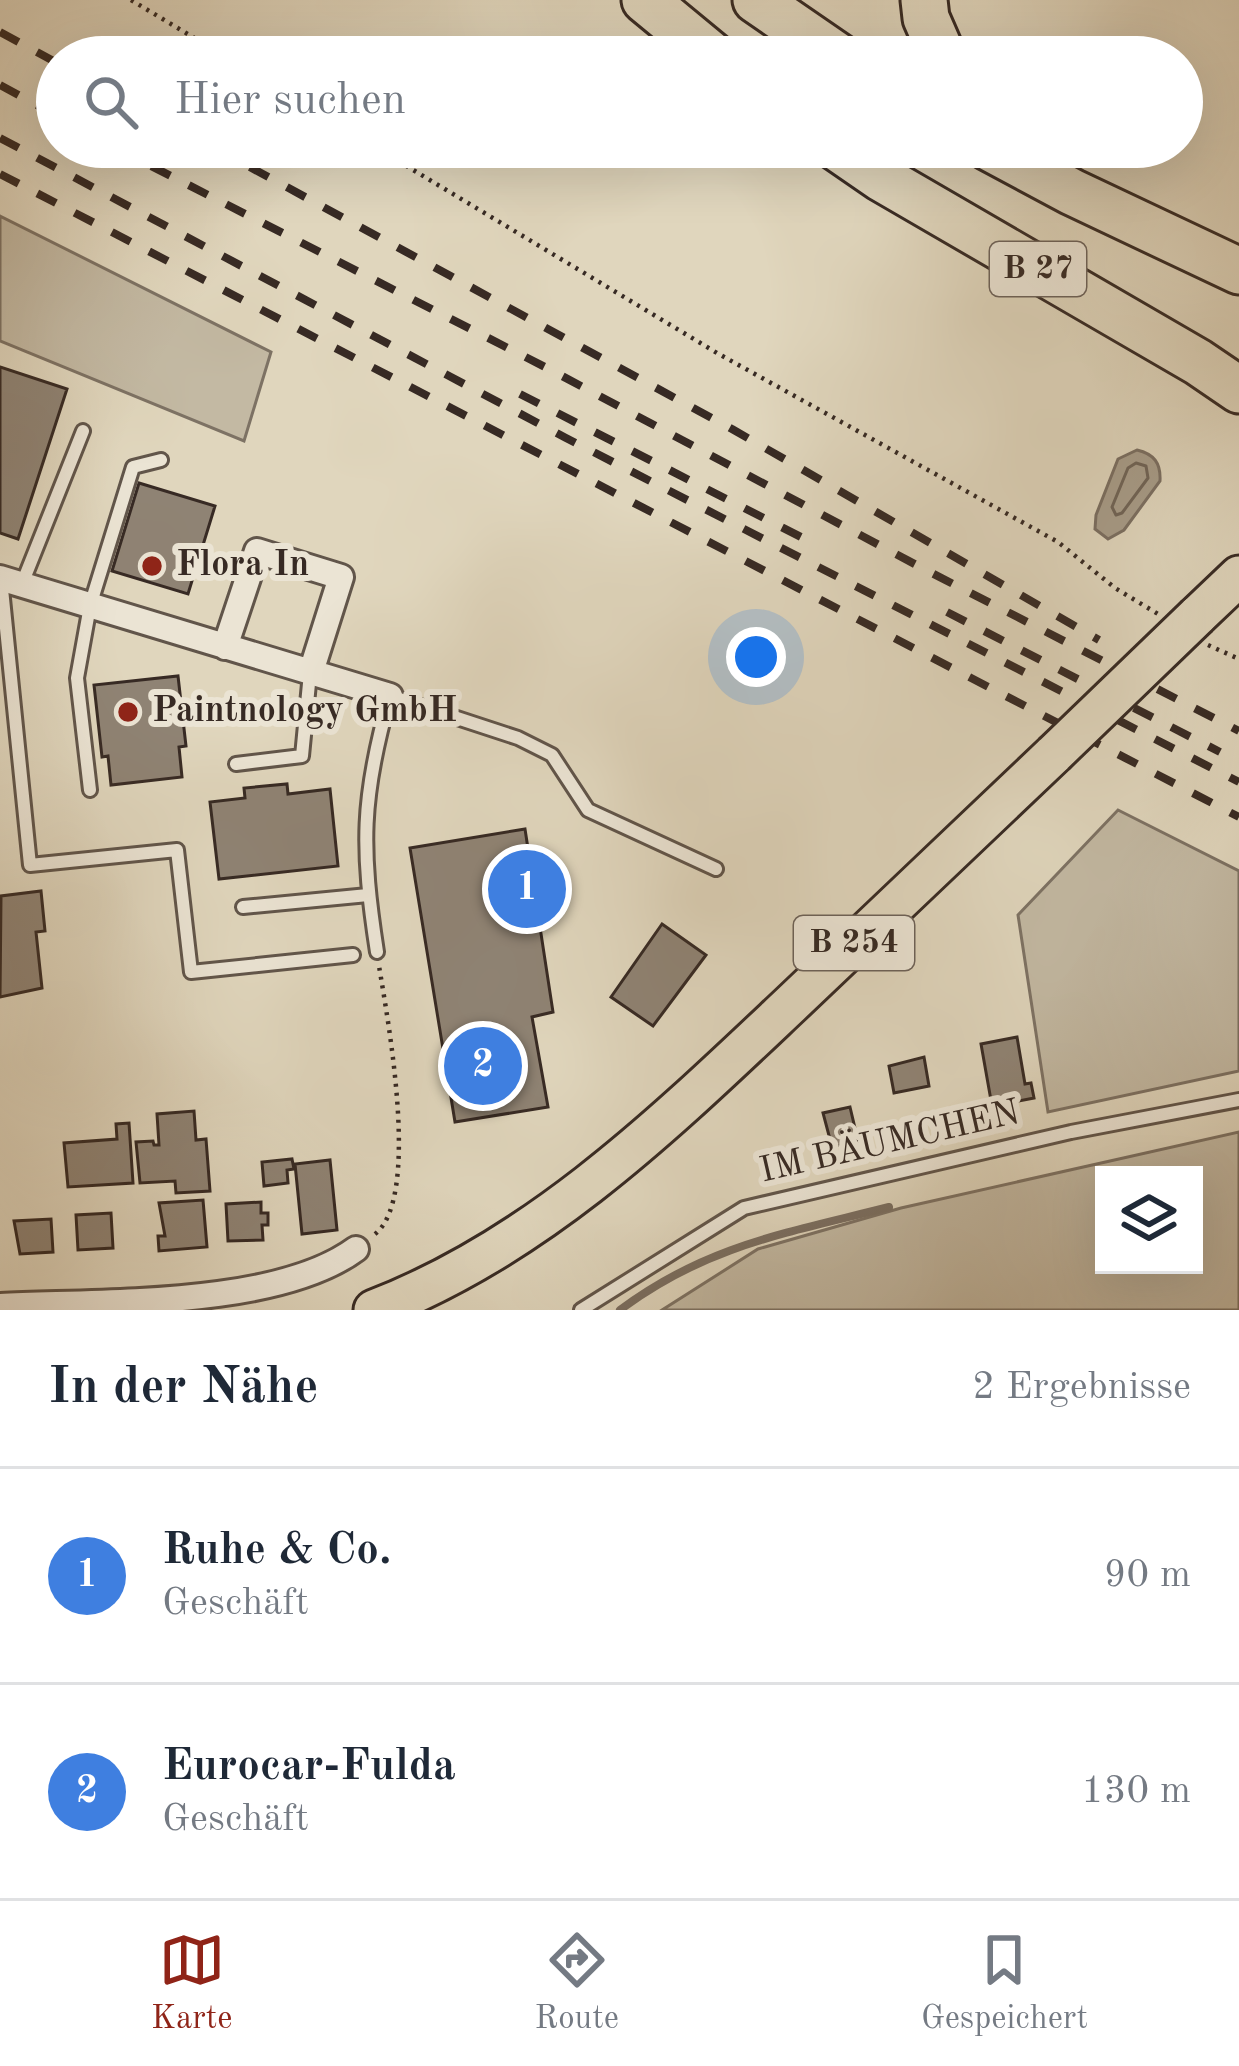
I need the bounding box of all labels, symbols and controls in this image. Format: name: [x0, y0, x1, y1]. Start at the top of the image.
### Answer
search box: [36, 36, 1203, 168]
icon: search: [78, 69, 144, 135]
text: Hier suchen: [174, 79, 406, 124]
road number: B 27: [990, 242, 1086, 296]
place label: Flora In: [176, 548, 309, 584]
marker: Flora In: [139, 553, 165, 579]
your location: [726, 627, 786, 687]
place label: Paintnology GmbH: [152, 694, 457, 730]
marker: Paintnology GmbH: [115, 699, 141, 725]
pin: 1: [488, 844, 566, 934]
road number: B 254: [794, 916, 914, 970]
pin: 2: [444, 1021, 522, 1111]
street label: IM BÄUMCHEN: [755, 1090, 1024, 1190]
map controls: [1095, 1166, 1203, 1274]
button: layers: [1095, 1166, 1203, 1274]
text: In der Nähe: [48, 1363, 319, 1414]
text: 2 Ergebnisse: [972, 1368, 1191, 1407]
text: Ruhe & Co.: [162, 1529, 392, 1574]
text: 1: [76, 1556, 98, 1595]
text: 90 m: [1104, 1556, 1191, 1595]
text: Geschäft: [162, 1584, 309, 1623]
text: Eurocar-Fulda: [162, 1745, 456, 1790]
text: 2: [76, 1772, 98, 1811]
text: 130 m: [1081, 1772, 1191, 1811]
text: Geschäft: [162, 1800, 309, 1839]
tab: Karte: [151, 1927, 233, 2040]
tab: Route: [535, 1927, 619, 2040]
tab: Gespeichert: [921, 1927, 1088, 2040]

